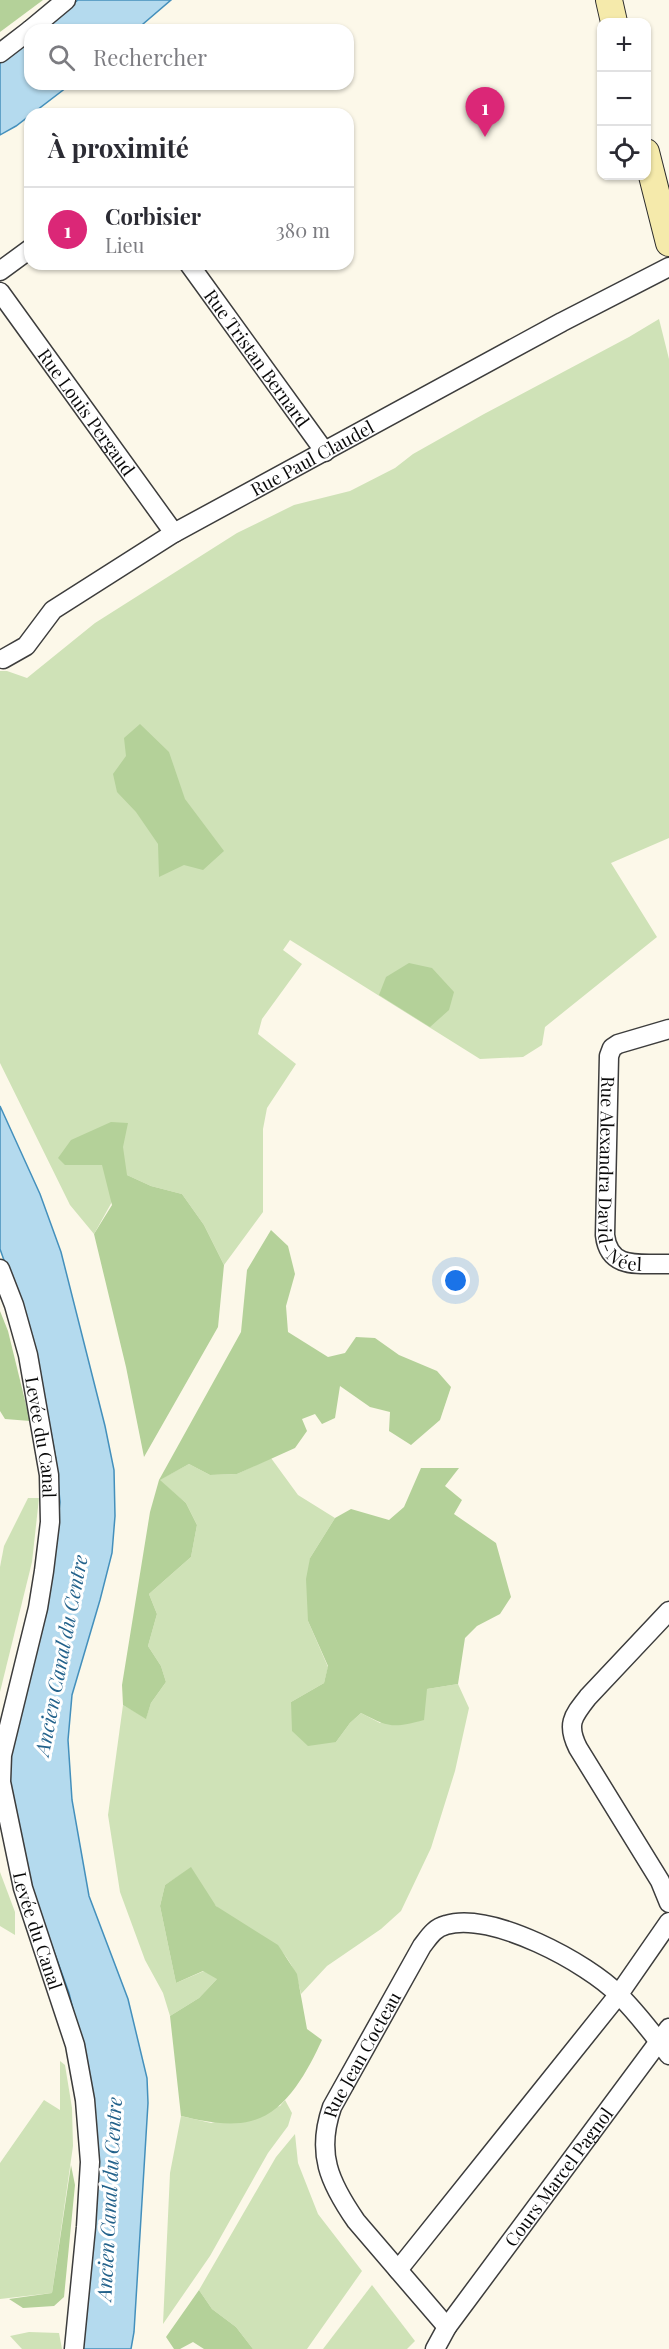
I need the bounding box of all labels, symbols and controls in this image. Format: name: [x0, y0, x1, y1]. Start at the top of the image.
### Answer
map controls: [597, 18, 651, 180]
button: +: [597, 18, 651, 72]
search box: [24, 24, 354, 90]
icon: search: [45, 41, 78, 74]
text: Rechercher: [93, 42, 207, 72]
button: −: [597, 72, 651, 126]
pin: 1: [466, 88, 504, 137]
button: locate: [597, 126, 651, 180]
text: À proximité: [48, 130, 189, 165]
text: Corbisier: [105, 201, 201, 231]
text: 1: [64, 216, 71, 243]
text: 380 m: [276, 216, 330, 243]
text: Lieu: [105, 231, 144, 258]
street label: Rue Tristan Bernard: [199, 284, 315, 432]
street label: Rue Louis Pergaud: [33, 344, 141, 481]
street label: Rue Paul Claudel: [246, 415, 378, 501]
street label: Rue Alexandra David-Néel: [593, 1076, 643, 1276]
your location: [441, 1266, 470, 1295]
street label: Levée du Canal: [20, 1375, 61, 1498]
water label: Ancien Canal du Centre: [27, 1552, 93, 1760]
street label: Levée du Canal: [8, 1870, 68, 1993]
street label: Rue Jean Cocteau: [317, 1987, 406, 2120]
water label: Ancien Canal du Centre: [89, 2096, 127, 2304]
street label: Cours Marcel Pagnol: [499, 2103, 618, 2251]

